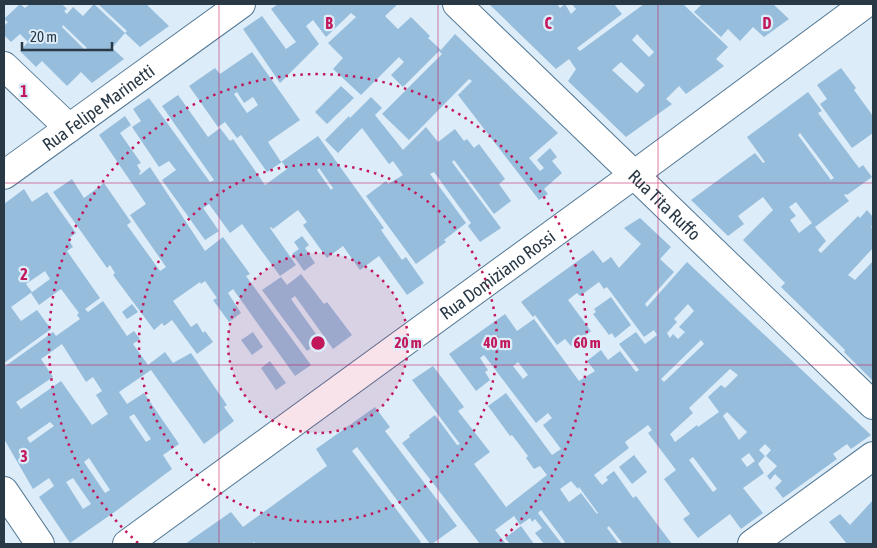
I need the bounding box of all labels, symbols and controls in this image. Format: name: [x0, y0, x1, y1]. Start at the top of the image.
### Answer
text: B: [325, 14, 333, 32]
text: C: [544, 14, 552, 32]
text: D: [763, 14, 772, 32]
scale bar: [22, 20, 112, 52]
text: 20 m: [30, 28, 57, 45]
street label: Rua Felipe Marinetti: [38, 60, 158, 155]
text: 1: [20, 82, 28, 100]
street label: Rua Tita Ruffo: [625, 165, 706, 244]
street label: Rua Domiziano Rossi: [436, 225, 559, 323]
text: 2: [20, 265, 28, 283]
centre of rings: [309, 334, 327, 352]
text: 20 m: [395, 334, 422, 351]
text: 40 m: [483, 334, 511, 351]
text: 60 m: [574, 334, 601, 351]
text: 3: [20, 447, 28, 465]

